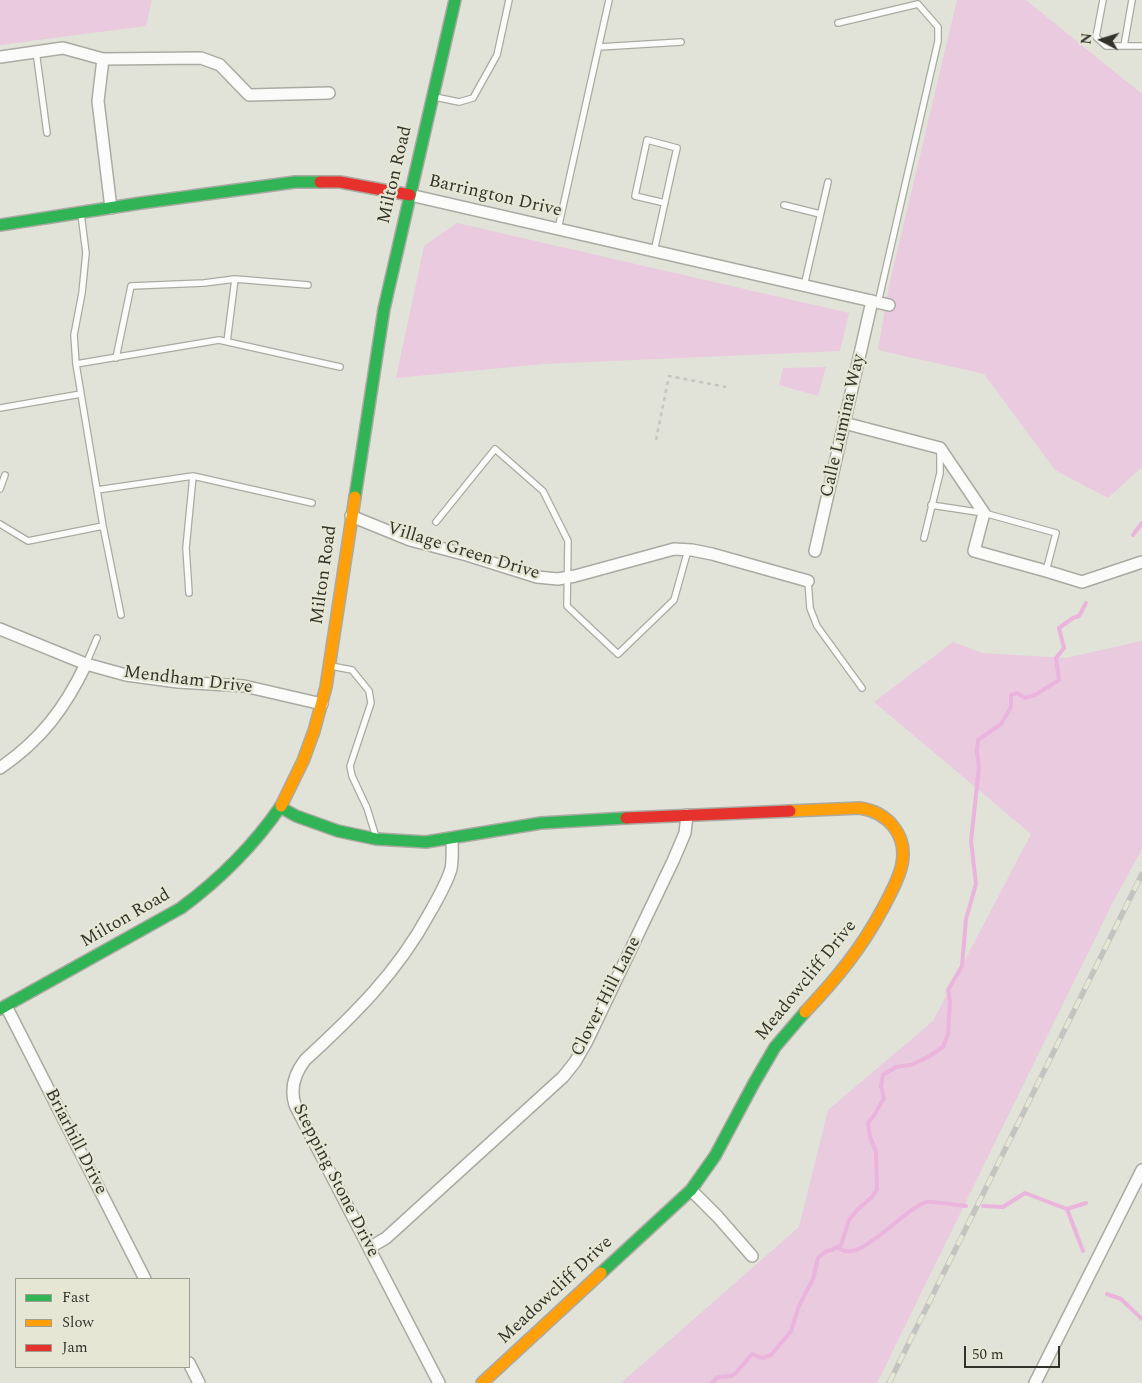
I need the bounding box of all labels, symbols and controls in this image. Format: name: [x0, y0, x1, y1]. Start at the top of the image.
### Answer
north arrow: [1077, 15, 1127, 65]
text: N: [1076, 32, 1098, 45]
street label: Milton Road: [374, 124, 418, 226]
street label: Barrington Drive: [426, 171, 564, 223]
street label: Calle Lumina Way: [817, 352, 871, 500]
street label: Village Green Drive: [384, 518, 542, 586]
street label: Milton Road: [307, 524, 343, 626]
street label: Mendham Drive: [122, 662, 254, 700]
street label: Milton Road: [77, 885, 175, 953]
street label: Meadowcliff Drive: [752, 916, 862, 1046]
street label: Clover Hill Lane: [567, 933, 647, 1061]
street label: Briarhill Drive: [39, 1086, 111, 1198]
street label: Stepping Stone Drive: [287, 1101, 383, 1261]
street label: Meadowcliff Drive: [494, 1232, 618, 1350]
legend: [15, 1278, 190, 1368]
text: Fast: [62, 1286, 90, 1309]
text: Slow: [62, 1311, 94, 1334]
text: Jam: [62, 1336, 88, 1359]
scale bar: [967, 1336, 1063, 1368]
text: 50 m: [972, 1343, 1004, 1366]

